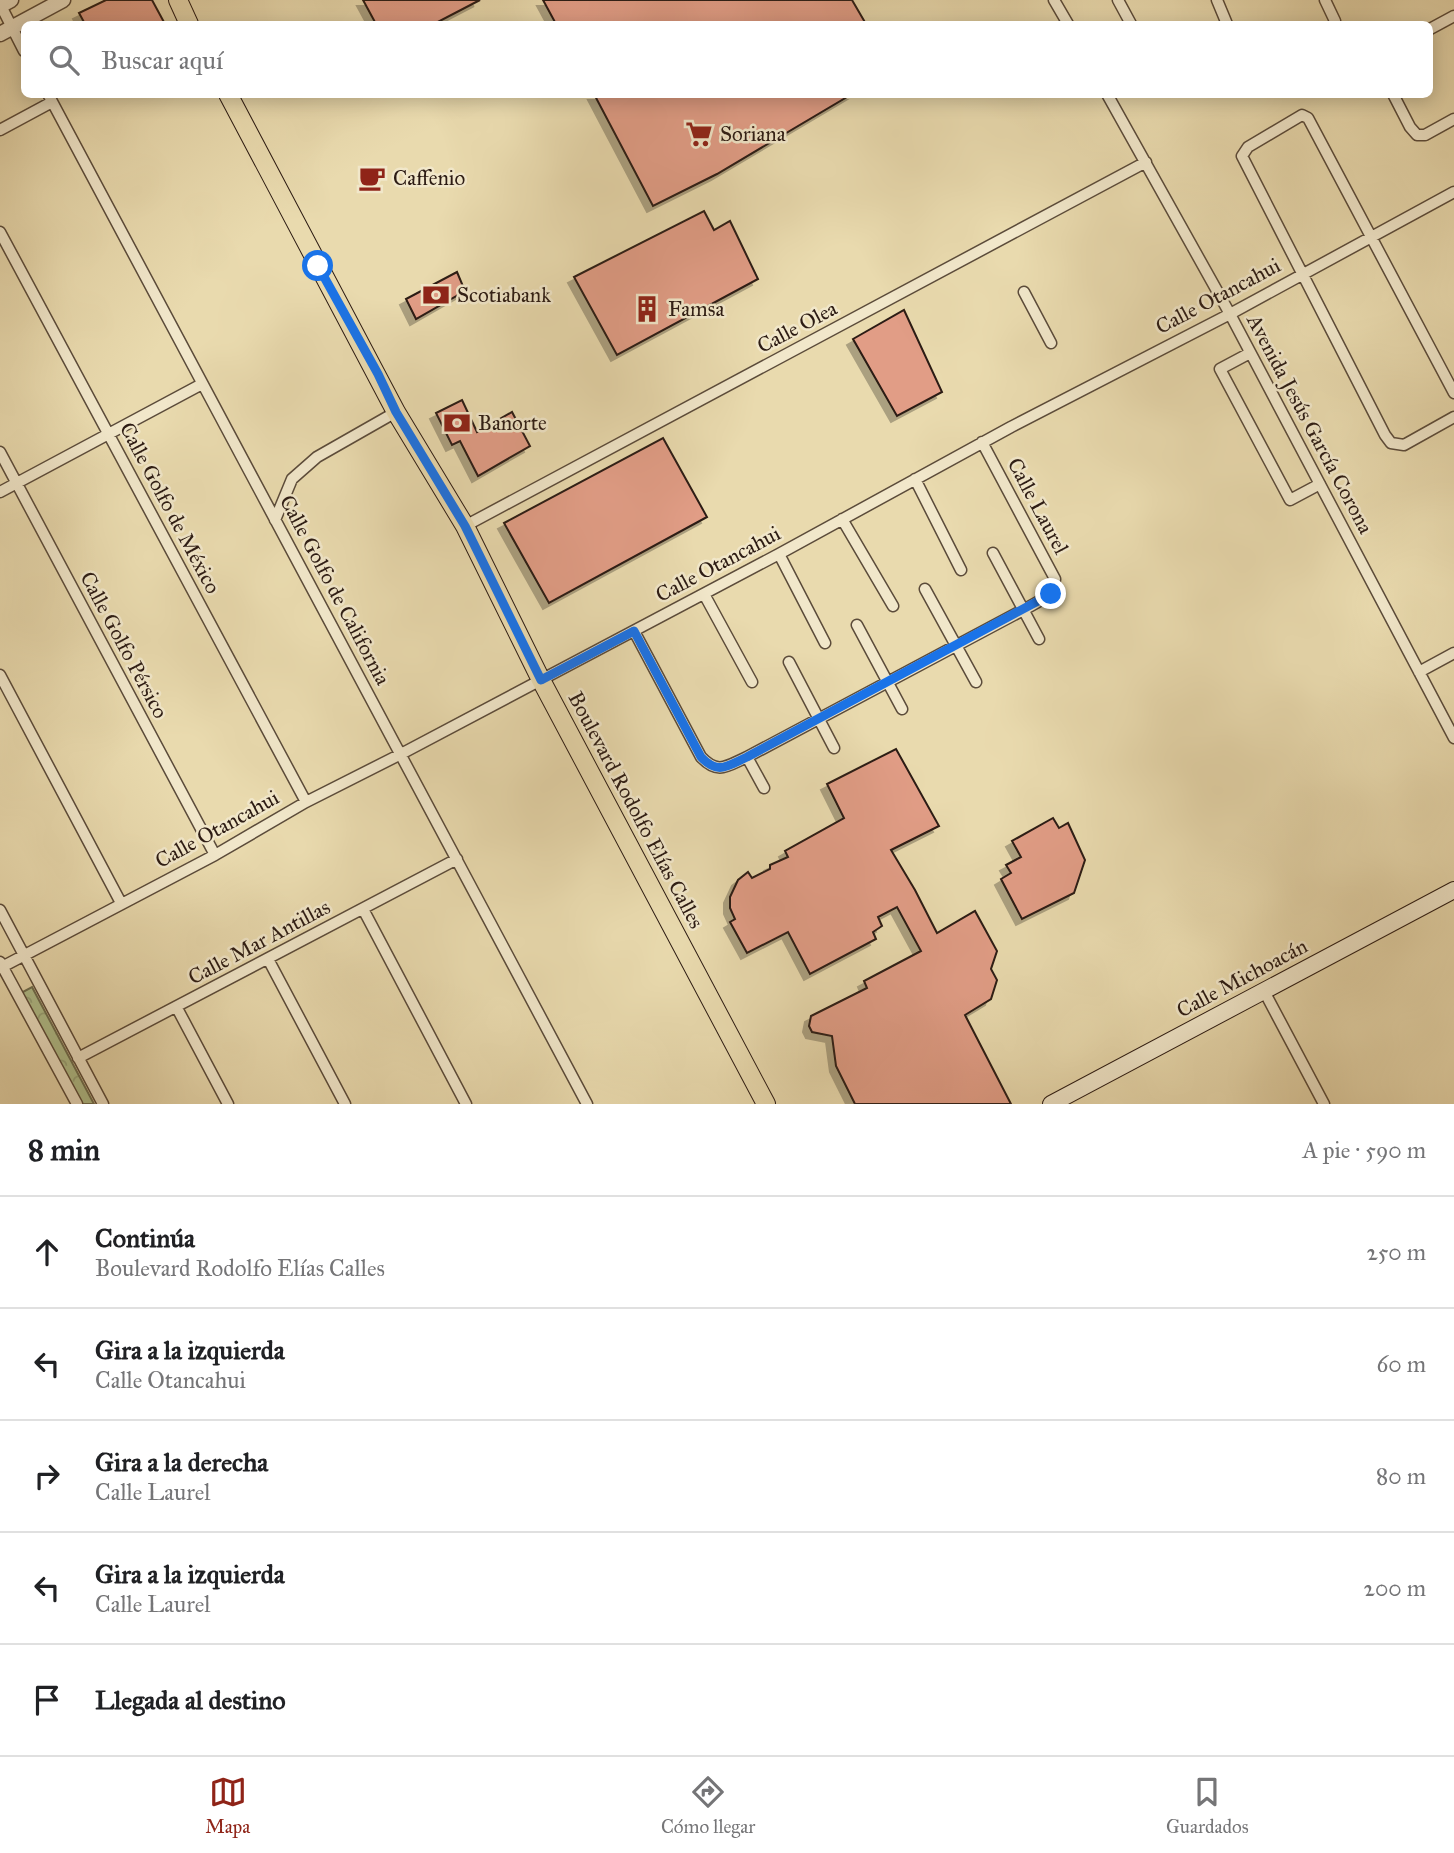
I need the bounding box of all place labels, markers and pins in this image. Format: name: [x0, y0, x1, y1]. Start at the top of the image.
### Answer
supermarket icon: Soriana: [684, 119, 714, 149]
place label: Soriana: [720, 121, 786, 147]
cafe icon: Caffenio: [357, 163, 387, 193]
place label: Caffenio: [393, 165, 466, 191]
bank icon: Scotiabank: [421, 280, 451, 310]
place label: Scotiabank: [457, 282, 551, 308]
building icon: Famsa: [632, 294, 662, 324]
place label: Famsa: [668, 296, 724, 322]
bank icon: Banorte: [442, 408, 472, 438]
place label: Banorte: [478, 410, 547, 436]

